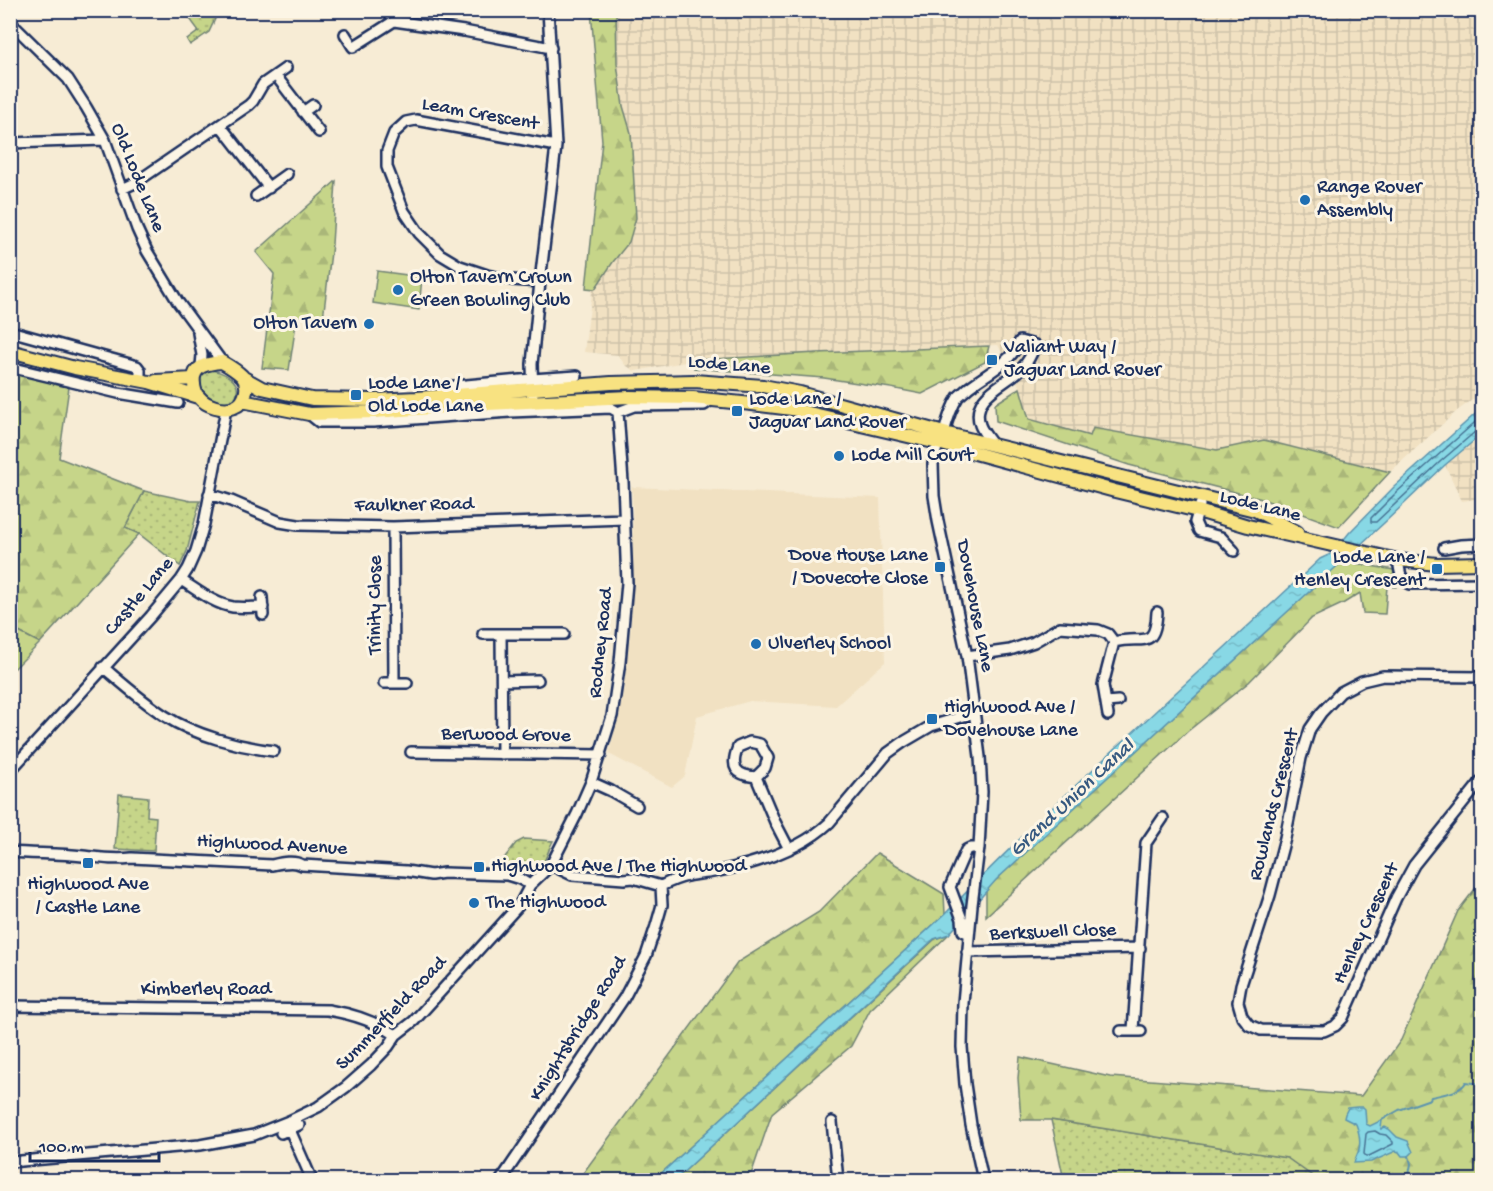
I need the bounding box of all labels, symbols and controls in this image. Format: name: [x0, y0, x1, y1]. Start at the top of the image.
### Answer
street label: Leam Crescent: [420, 93, 542, 137]
street label: Old Lode Lane: [105, 120, 170, 237]
place label: Range Rover Assembly: [1317, 177, 1424, 223]
marker: Range Rover Assembly: [1298, 193, 1312, 207]
place label: Olton Tavern Crown Green Bowling Club: [410, 267, 572, 313]
marker: Olton Tavern Crown Green Bowling Club: [391, 283, 405, 297]
place label: Olton Tavern: [253, 313, 357, 336]
marker: Olton Tavern: [362, 317, 376, 331]
place label: Valiant Way / Jaguar Land Rover: [1003, 337, 1163, 383]
street label: Lode Lane: [687, 351, 772, 381]
marker: Valiant Way / Jaguar Land Rover: [985, 353, 999, 367]
place label: Lode Lane / Old Lode Lane: [368, 373, 484, 419]
marker: Lode Lane / Old Lode Lane: [349, 388, 363, 402]
place label: Lode Lane / Jaguar Land Rover: [749, 389, 908, 435]
marker: Lode Lane / Jaguar Land Rover: [730, 404, 744, 418]
place label: Lode Mill Court: [851, 445, 975, 468]
marker: Lode Mill Court: [832, 449, 846, 463]
street label: Lode Lane: [1217, 486, 1304, 528]
street label: Faulkner Road: [353, 493, 476, 519]
street label: Dovehouse Lane: [950, 536, 998, 674]
place label: Dove House Lane / Dovecote Close: [787, 545, 929, 591]
place label: Lode Lane / Henley Crescent: [1294, 547, 1427, 593]
street label: Castle Lane: [101, 553, 180, 641]
street label: Trinity Close: [365, 555, 388, 656]
marker: Dove House Lane / Dovecote Close: [933, 560, 947, 574]
marker: Lode Lane / Henley Crescent: [1430, 562, 1444, 576]
street label: Rodney Road: [585, 585, 619, 699]
place label: Ulverley School: [768, 633, 891, 656]
marker: Ulverley School: [749, 637, 763, 651]
place label: Highwood Ave / Dovehouse Lane: [942, 697, 1078, 743]
marker: Highwood Ave / Dovehouse Lane: [925, 712, 939, 726]
street label: Berwood Grove: [440, 723, 572, 749]
street label: Rowlands Crescent: [1245, 725, 1305, 883]
water label: Grand Union Canal: [1005, 734, 1142, 863]
street label: Highwood Avenue: [196, 831, 349, 861]
marker: Highwood Ave / Castle Lane: [81, 856, 95, 870]
place label: Highwood Ave / The Highwood: [491, 856, 748, 879]
street label: Henley Crescent: [1329, 858, 1406, 988]
marker: Highwood Ave / The Highwood: [472, 860, 486, 874]
place label: Highwood Ave / Castle Lane: [27, 874, 149, 920]
place label: The Highwood: [485, 892, 608, 915]
marker: The Highwood: [467, 896, 481, 910]
street label: Berkswell Close: [988, 919, 1117, 947]
street label: Knightsbridge Road: [525, 950, 634, 1106]
street label: Summerfield Road: [332, 951, 454, 1076]
street label: Kimberley Road: [141, 979, 274, 1002]
scale bar: [30, 1125, 159, 1163]
text: 100 m: [38, 1138, 84, 1159]

